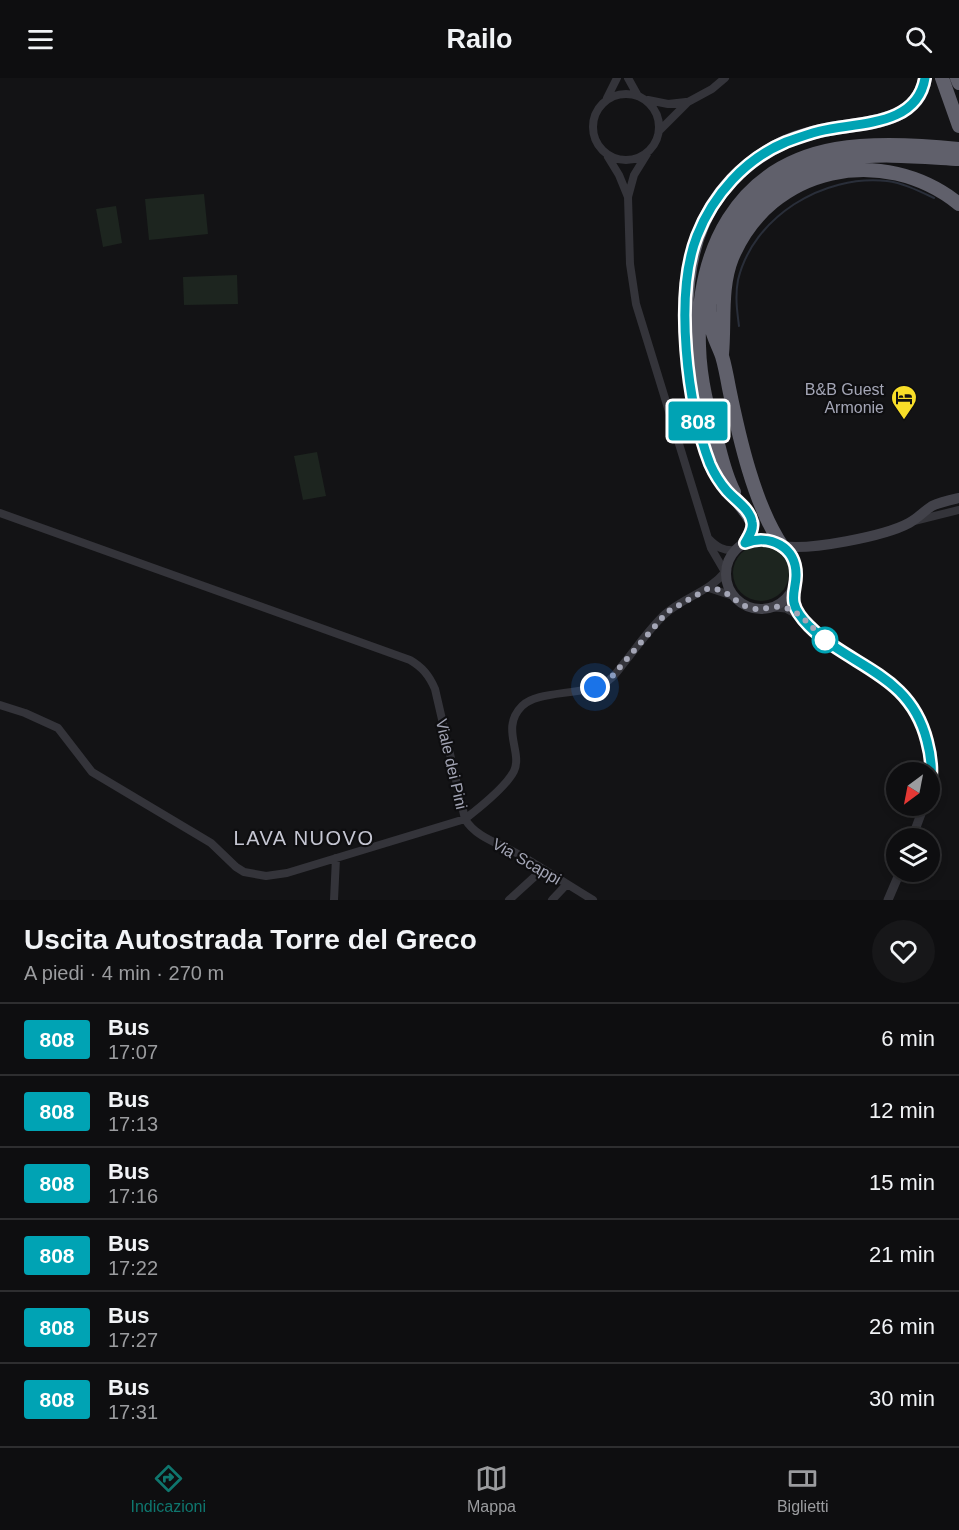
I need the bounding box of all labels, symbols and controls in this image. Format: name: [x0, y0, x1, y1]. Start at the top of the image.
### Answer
icon: menu: [24, 23, 57, 56]
icon: search: [902, 23, 935, 56]
text: Railo: [446, 24, 513, 54]
place label: B&B Guest Armonie: [805, 381, 885, 416]
hotel icon: B&B Guest Armonie: [889, 383, 919, 421]
line badge: 808: [664, 402, 732, 440]
text: 808: [680, 410, 716, 433]
unlabelled marker: [812, 627, 838, 653]
your location: [580, 672, 610, 702]
street label: Viale dei Pini: [433, 717, 470, 811]
north arrow: [886, 762, 940, 816]
map controls: [886, 762, 940, 882]
district label: LAVA NUOVO: [234, 827, 374, 849]
button: layers: [886, 828, 940, 882]
street label: Via Scappi: [490, 835, 564, 888]
button: heart: [872, 920, 935, 983]
text: Uscita Autostrada Torre del Greco: [24, 924, 477, 955]
text: A piedi · 4 min · 270 m: [24, 962, 224, 984]
text: Bus: [108, 1015, 150, 1040]
text: 6 min: [881, 1026, 935, 1051]
text: 808: [39, 1028, 75, 1051]
text: 17:07: [108, 1041, 158, 1063]
text: Bus: [108, 1087, 150, 1112]
text: 12 min: [869, 1098, 935, 1123]
text: 808: [39, 1100, 75, 1123]
text: 17:13: [108, 1113, 158, 1135]
text: Bus: [108, 1159, 150, 1184]
text: 15 min: [869, 1170, 935, 1195]
text: 808: [39, 1172, 75, 1195]
text: 17:16: [108, 1185, 158, 1207]
text: Bus: [108, 1231, 150, 1256]
text: 21 min: [869, 1242, 935, 1267]
text: 808: [39, 1244, 75, 1267]
text: 17:22: [108, 1257, 158, 1279]
text: Bus: [108, 1303, 150, 1328]
text: 26 min: [869, 1314, 935, 1339]
text: 808: [39, 1316, 75, 1339]
text: 17:27: [108, 1329, 158, 1351]
text: Bus: [108, 1375, 150, 1400]
text: 30 min: [869, 1386, 935, 1411]
text: 808: [39, 1388, 75, 1411]
text: 17:31: [108, 1401, 158, 1423]
tab: Indicazioni: [130, 1462, 206, 1516]
tab: Mappa: [467, 1462, 516, 1516]
tab: Biglietti: [777, 1462, 828, 1516]

